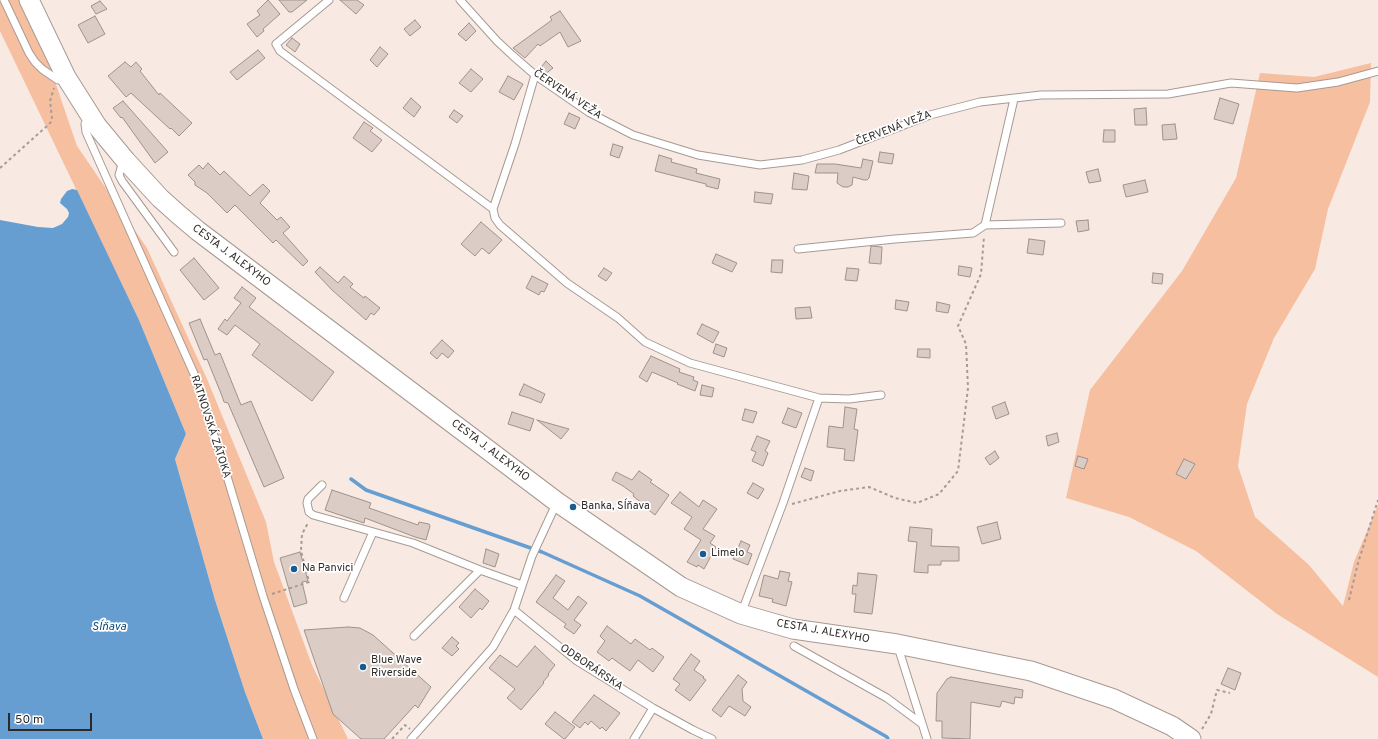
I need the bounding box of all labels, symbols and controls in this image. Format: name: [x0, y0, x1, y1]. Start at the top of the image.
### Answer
street label: ČERVENÁ VEŽA: [530, 67, 604, 123]
street label: ČERVENÁ VEŽA: [854, 109, 934, 149]
street label: CESTA J. ALEXYHO: [189, 222, 273, 290]
street label: RATNOVSKÁ ZÁTOKA: [187, 374, 233, 480]
street label: CESTA J. ALEXYHO: [448, 417, 532, 485]
place label: Banka, Sĺňava: [581, 500, 650, 514]
marker: Banka, Sĺňava: [568, 502, 578, 512]
place label: Limelo: [711, 547, 744, 561]
marker: Limelo: [698, 549, 708, 559]
place label: Na Panvici: [302, 562, 353, 576]
marker: Na Panvici: [289, 564, 299, 574]
street label: CESTA J. ALEXYHO: [775, 617, 871, 647]
water label: Sĺňava: [92, 621, 126, 635]
street label: ODBORÁRSKA: [557, 642, 625, 694]
place label: Blue Wave Riverside: [371, 654, 422, 680]
marker: Blue Wave Riverside: [358, 662, 368, 672]
scale bar: [10, 705, 94, 731]
text: 50 m: [15, 712, 43, 728]

